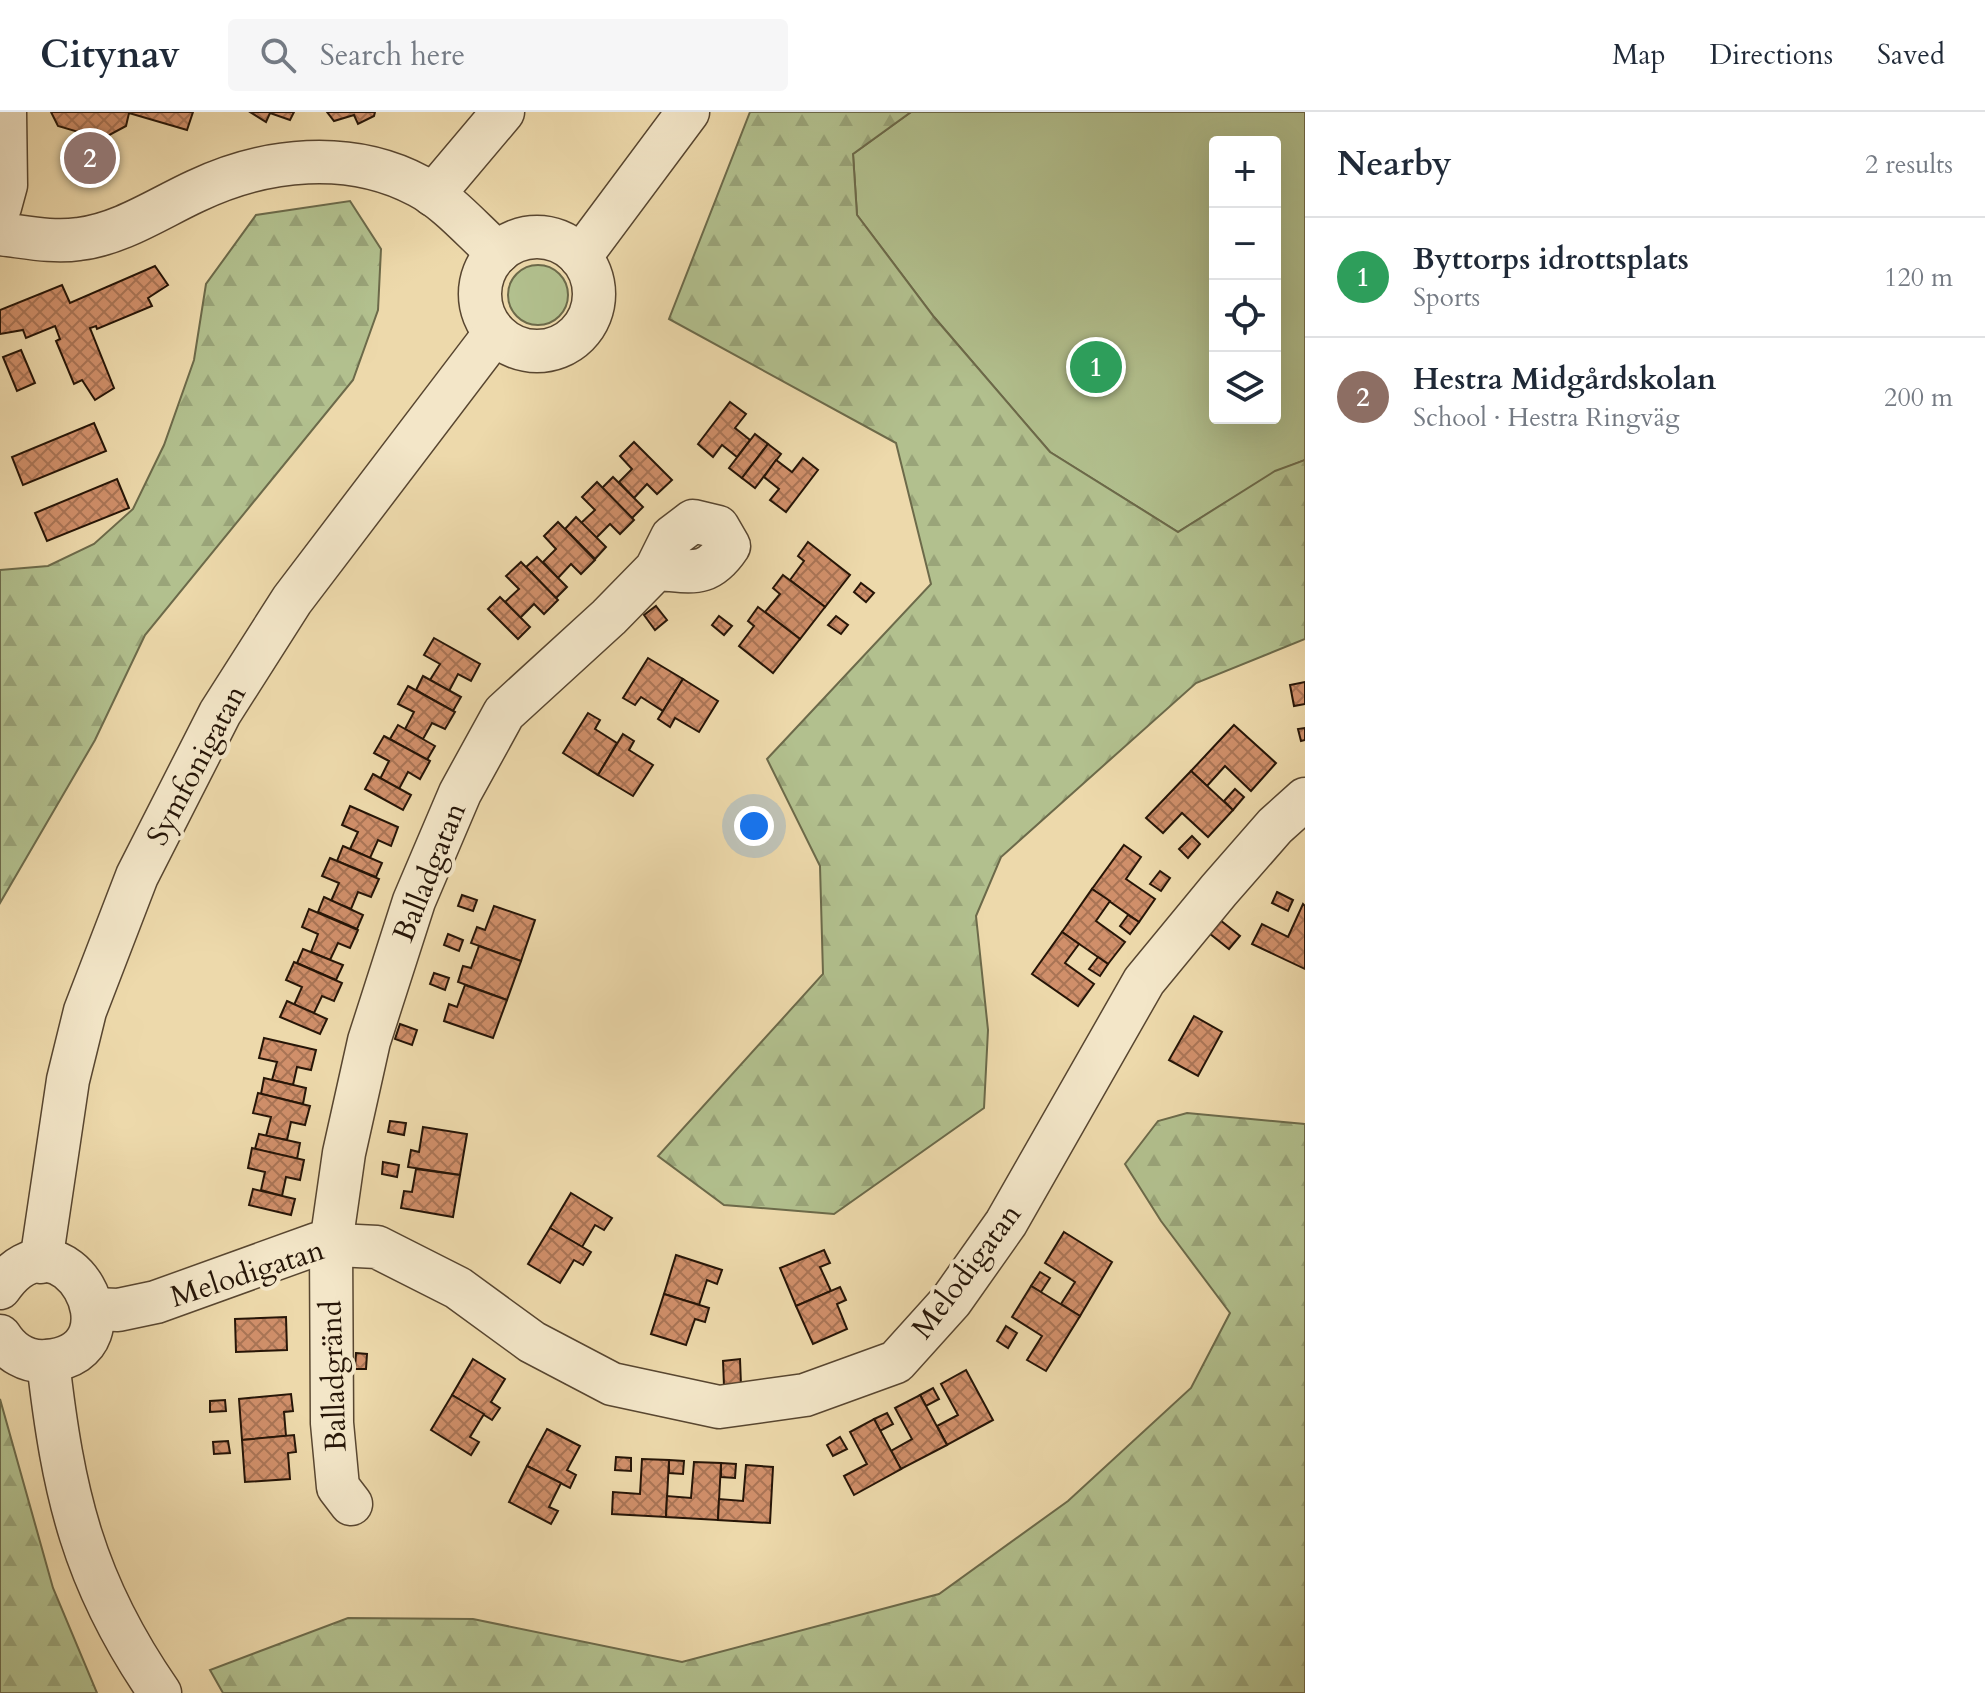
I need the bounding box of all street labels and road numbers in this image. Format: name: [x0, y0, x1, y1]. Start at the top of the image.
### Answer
street label: Symfonigatan: [137, 678, 256, 853]
street label: Balladgatan: [383, 796, 476, 948]
street label: Melodigatan: [902, 1195, 1031, 1347]
street label: Melodigatan: [165, 1229, 329, 1318]
street label: Balladgränd: [310, 1300, 357, 1452]

